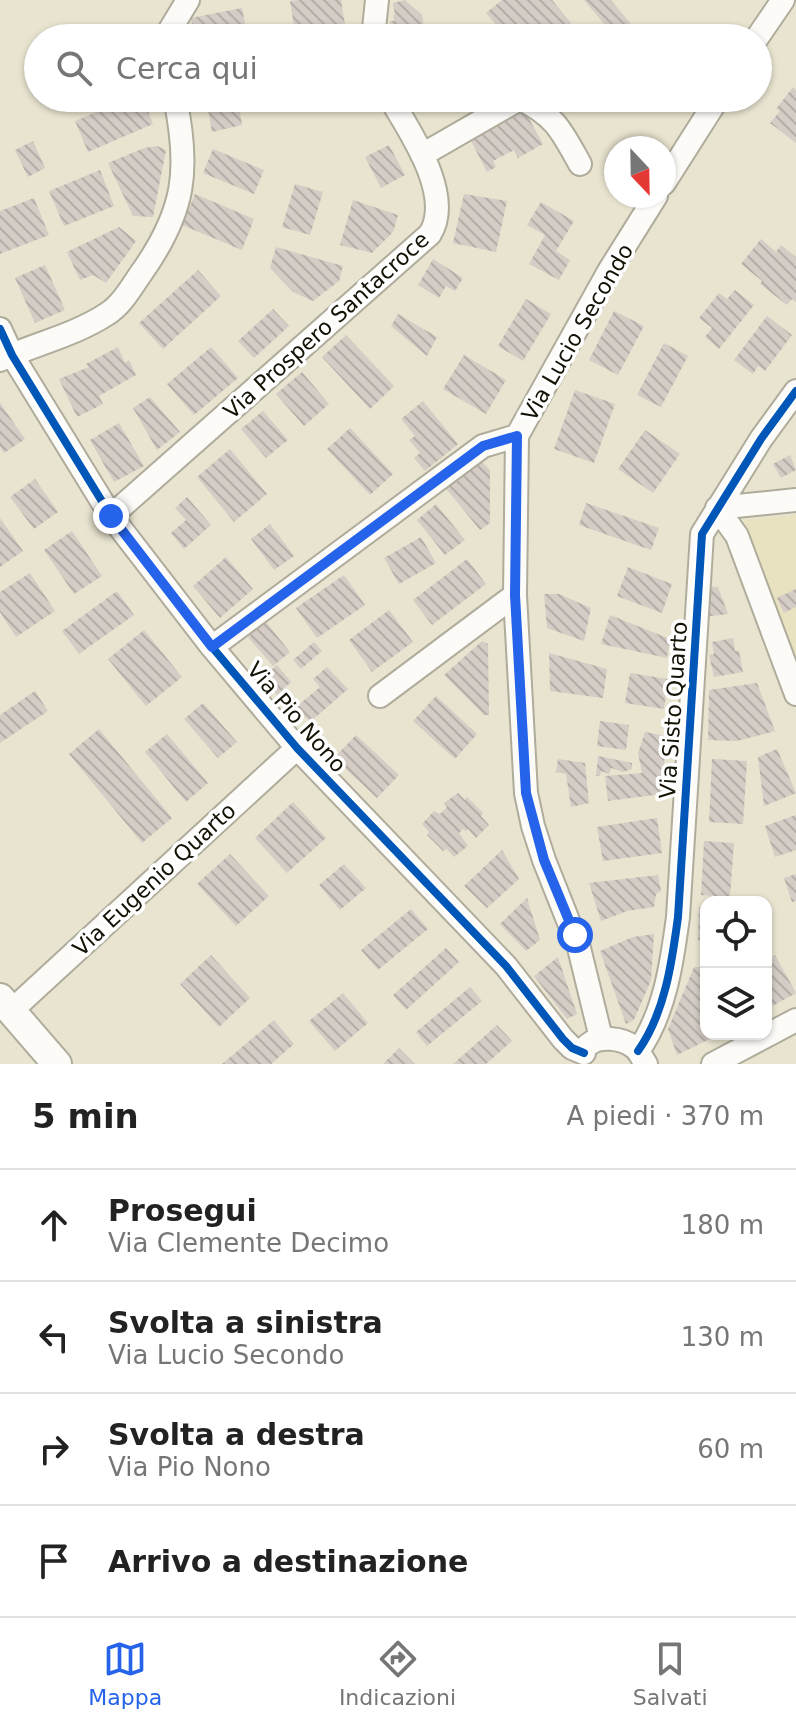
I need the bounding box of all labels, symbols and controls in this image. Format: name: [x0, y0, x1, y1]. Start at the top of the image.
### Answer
search box: [24, 24, 772, 112]
icon: search: [52, 46, 96, 90]
text: Cerca qui: [116, 51, 258, 86]
north arrow: [604, 136, 676, 208]
street label: Via Prospero Santacroce: [219, 227, 434, 424]
street label: Via Lucio Secondo: [517, 239, 638, 425]
route end: [93, 498, 129, 534]
street label: Via Sisto Quarto: [655, 621, 692, 800]
street label: Via Pio Nono: [242, 657, 351, 778]
street label: Via Eugenio Quarto: [68, 798, 241, 961]
map controls: [700, 896, 772, 1040]
button: locate: [700, 896, 772, 968]
route start: [557, 917, 593, 953]
button: layers: [700, 968, 772, 1040]
text: 5 min: [32, 1096, 139, 1136]
text: A piedi · 370 m: [566, 1101, 764, 1131]
text: Prosegui: [108, 1193, 257, 1228]
icon: ahead: [32, 1203, 76, 1247]
text: 180 m: [681, 1210, 764, 1240]
text: Via Clemente Decimo: [108, 1228, 389, 1258]
text: Svolta a sinistra: [108, 1305, 383, 1340]
icon: left: [32, 1315, 76, 1359]
text: 130 m: [681, 1322, 764, 1352]
text: Via Lucio Secondo: [108, 1340, 344, 1370]
text: Svolta a destra: [108, 1417, 365, 1452]
icon: right: [32, 1427, 76, 1471]
text: 60 m: [697, 1434, 764, 1464]
text: Via Pio Nono: [108, 1452, 271, 1482]
icon: arrive: [32, 1539, 76, 1583]
text: Arrivo a destinazione: [108, 1544, 468, 1579]
tab: Mappa: [88, 1637, 162, 1710]
tab: Indicazioni: [339, 1637, 456, 1710]
tab: Salvati: [633, 1637, 708, 1710]

